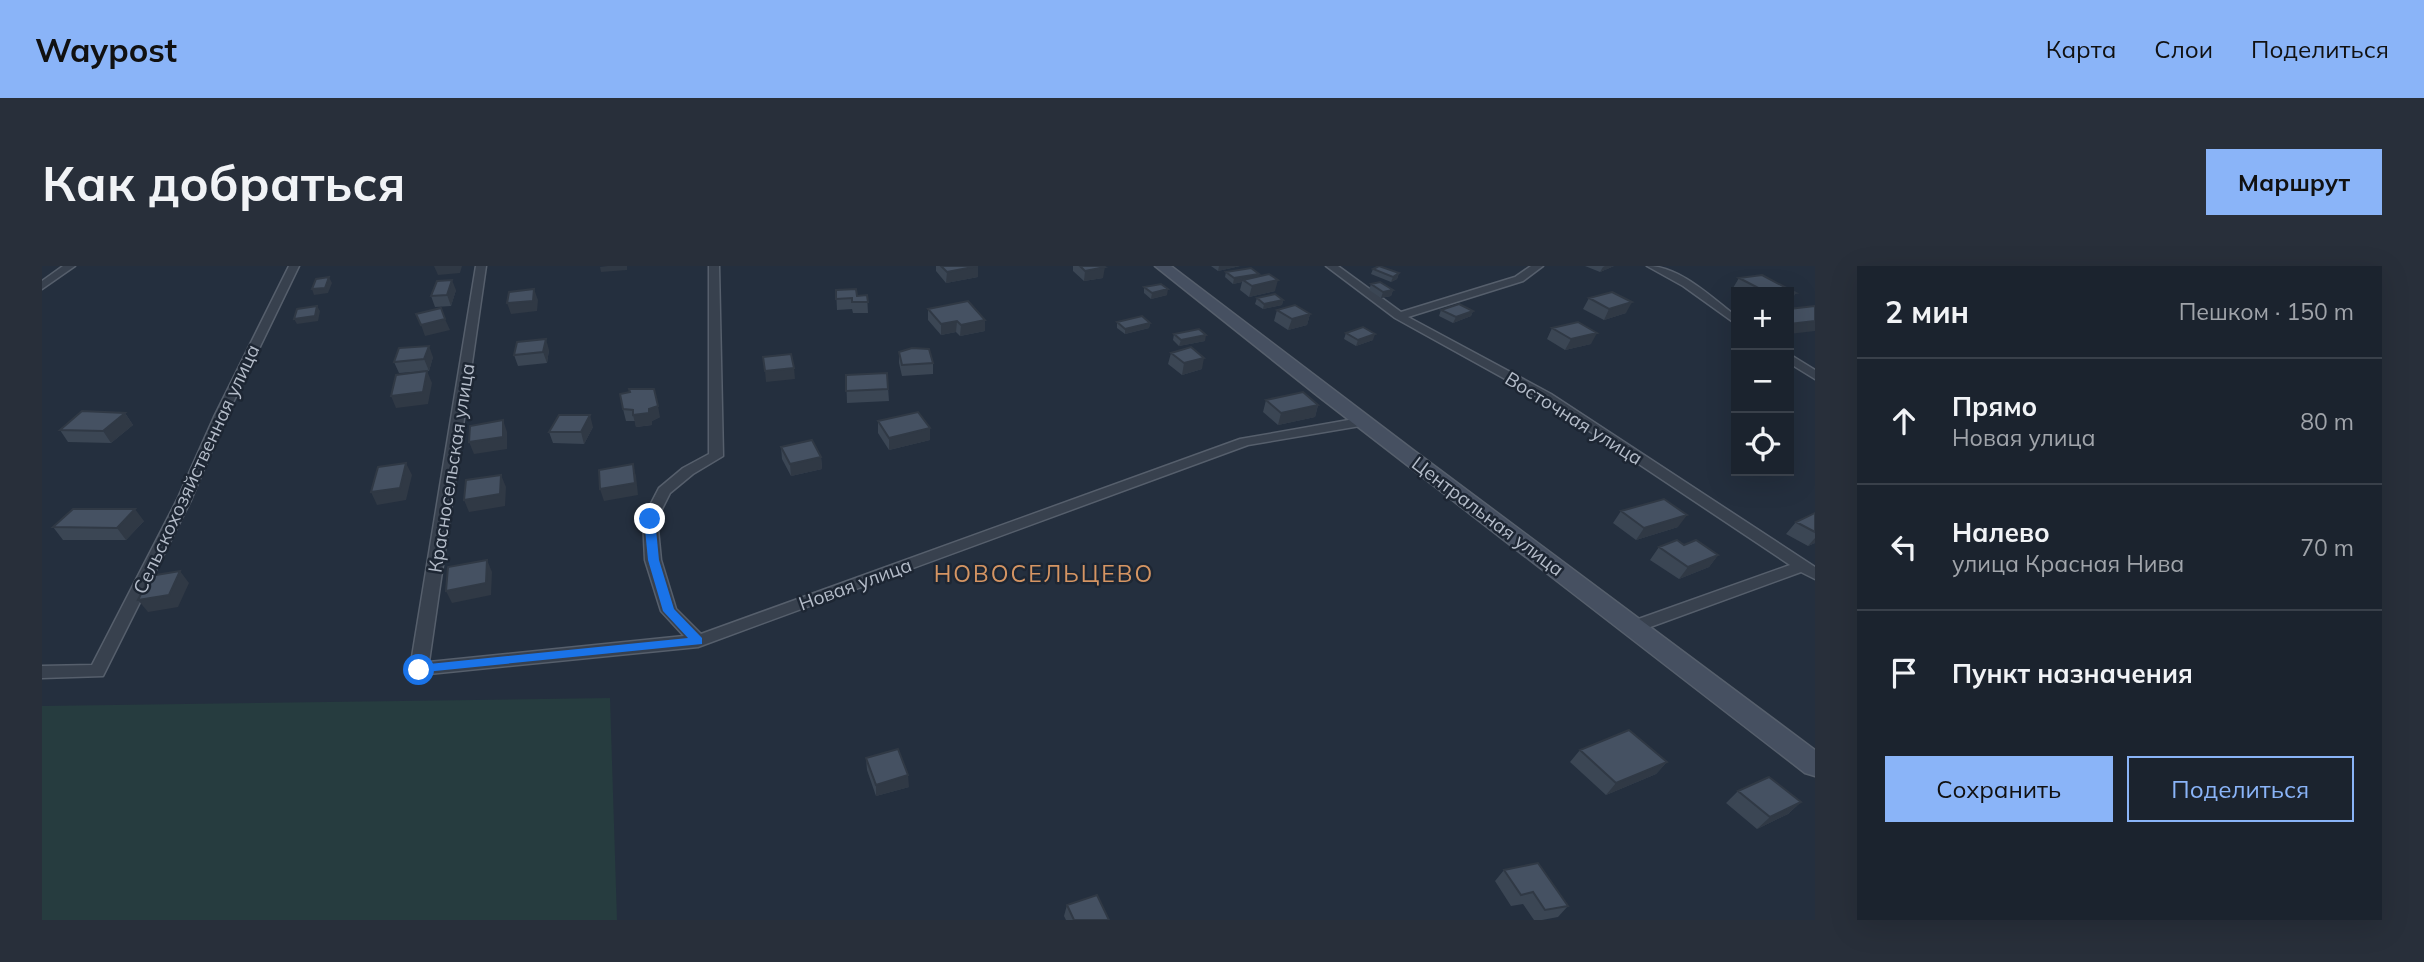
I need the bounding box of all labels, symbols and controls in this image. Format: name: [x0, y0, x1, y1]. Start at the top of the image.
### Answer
text: Waypost: [35, 29, 177, 70]
text: Карта: [2046, 34, 2116, 64]
text: Слои: [2154, 34, 2213, 64]
text: Поделиться: [2251, 34, 2389, 64]
button: Маршрут: [2206, 149, 2382, 215]
text: Как добраться: [42, 152, 405, 213]
map controls: [1731, 287, 1794, 476]
button: +: [1731, 287, 1794, 350]
text: 2 мин: [1885, 293, 1969, 331]
text: Пешком · 150 m: [2179, 297, 2354, 326]
street label: Сельскохозяйственная улица: [128, 340, 264, 598]
button: −: [1731, 350, 1794, 413]
street label: Красносельская улица: [423, 362, 479, 574]
street label: Восточная улица: [1501, 366, 1647, 470]
text: Прямо: [1952, 390, 2037, 423]
icon: ahead: [1885, 402, 1923, 440]
text: 80 m: [2300, 407, 2354, 436]
button: locate: [1731, 413, 1794, 476]
text: Новая улица: [1952, 423, 2096, 452]
street label: Центральная улица: [1407, 451, 1569, 581]
route end: [634, 503, 665, 534]
text: Налево: [1952, 516, 2050, 549]
icon: left: [1885, 528, 1923, 566]
text: 70 m: [2300, 533, 2354, 562]
text: улица Красная Нива: [1952, 549, 2184, 578]
street label: Новая улица: [795, 552, 915, 616]
district label: НОВОСЕЛЬЦЕВО: [934, 559, 1154, 588]
route start: [403, 654, 434, 685]
icon: arrive: [1885, 654, 1923, 692]
text: Пункт назначения: [1952, 657, 2193, 690]
button: Сохранить: [1885, 756, 2113, 822]
button: Поделиться: [2127, 756, 2354, 822]

